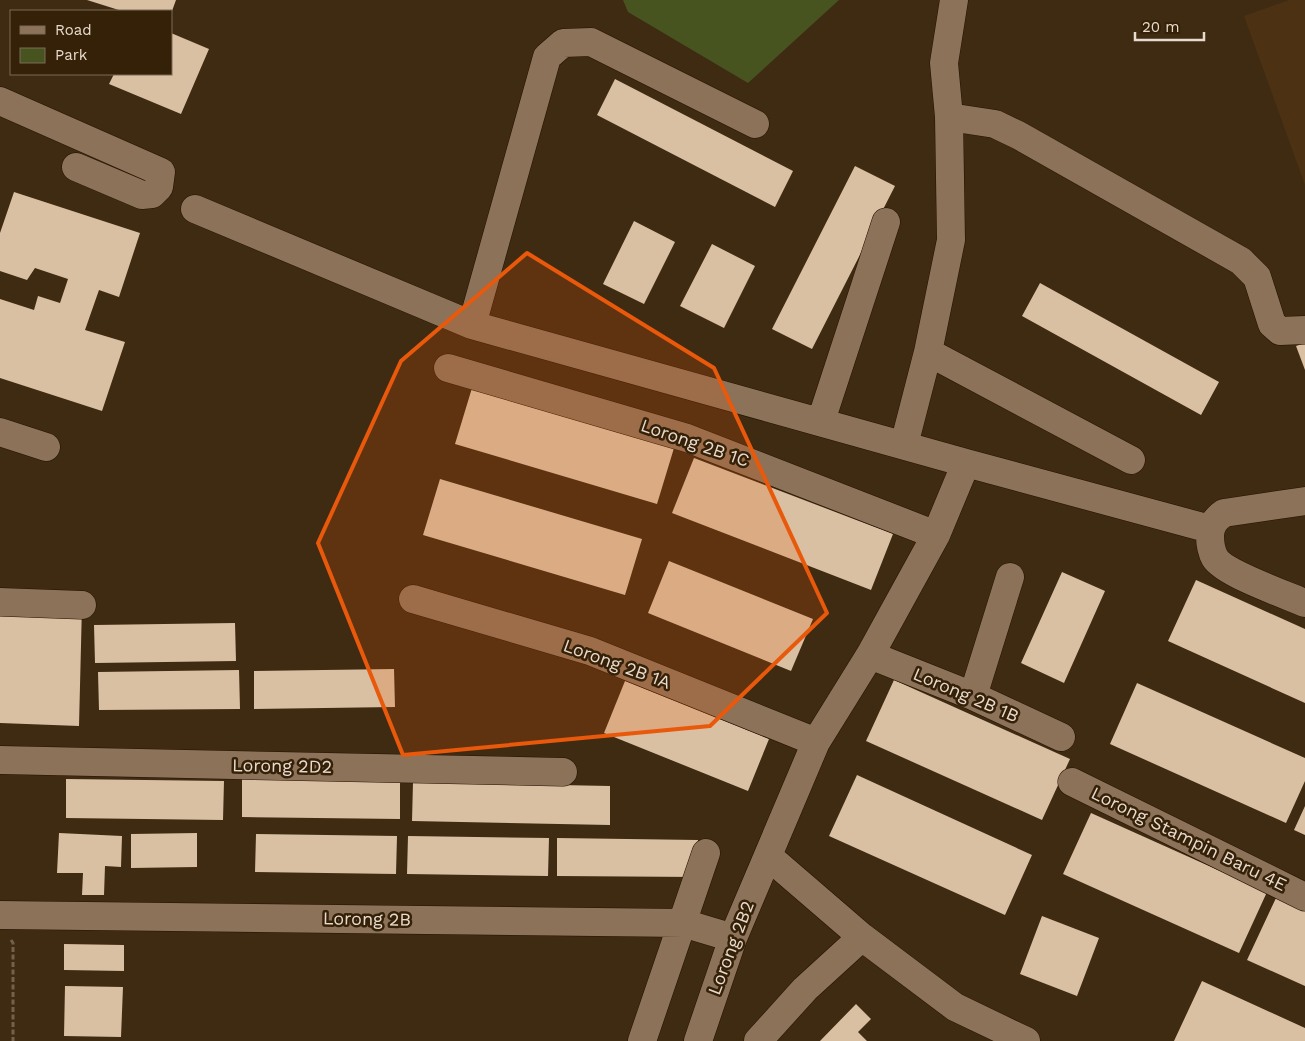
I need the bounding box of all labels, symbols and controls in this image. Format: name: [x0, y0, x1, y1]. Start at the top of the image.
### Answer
legend: [10, 10, 172, 75]
scale bar: [1135, 10, 1204, 42]
text: 20 m: [1142, 18, 1180, 36]
text: Road: [55, 21, 92, 39]
text: Park: [55, 46, 88, 64]
street label: Lorong 2B 1C: [638, 414, 752, 471]
street label: Lorong 2B 1A: [561, 634, 674, 693]
street label: Lorong 2B 1B: [910, 663, 1022, 726]
street label: Lorong 2D2: [232, 754, 332, 777]
street label: Lorong Stampin Baru 4E: [1088, 782, 1290, 895]
street label: Lorong 2B2: [703, 898, 758, 998]
street label: Lorong 2B: [323, 907, 411, 930]

